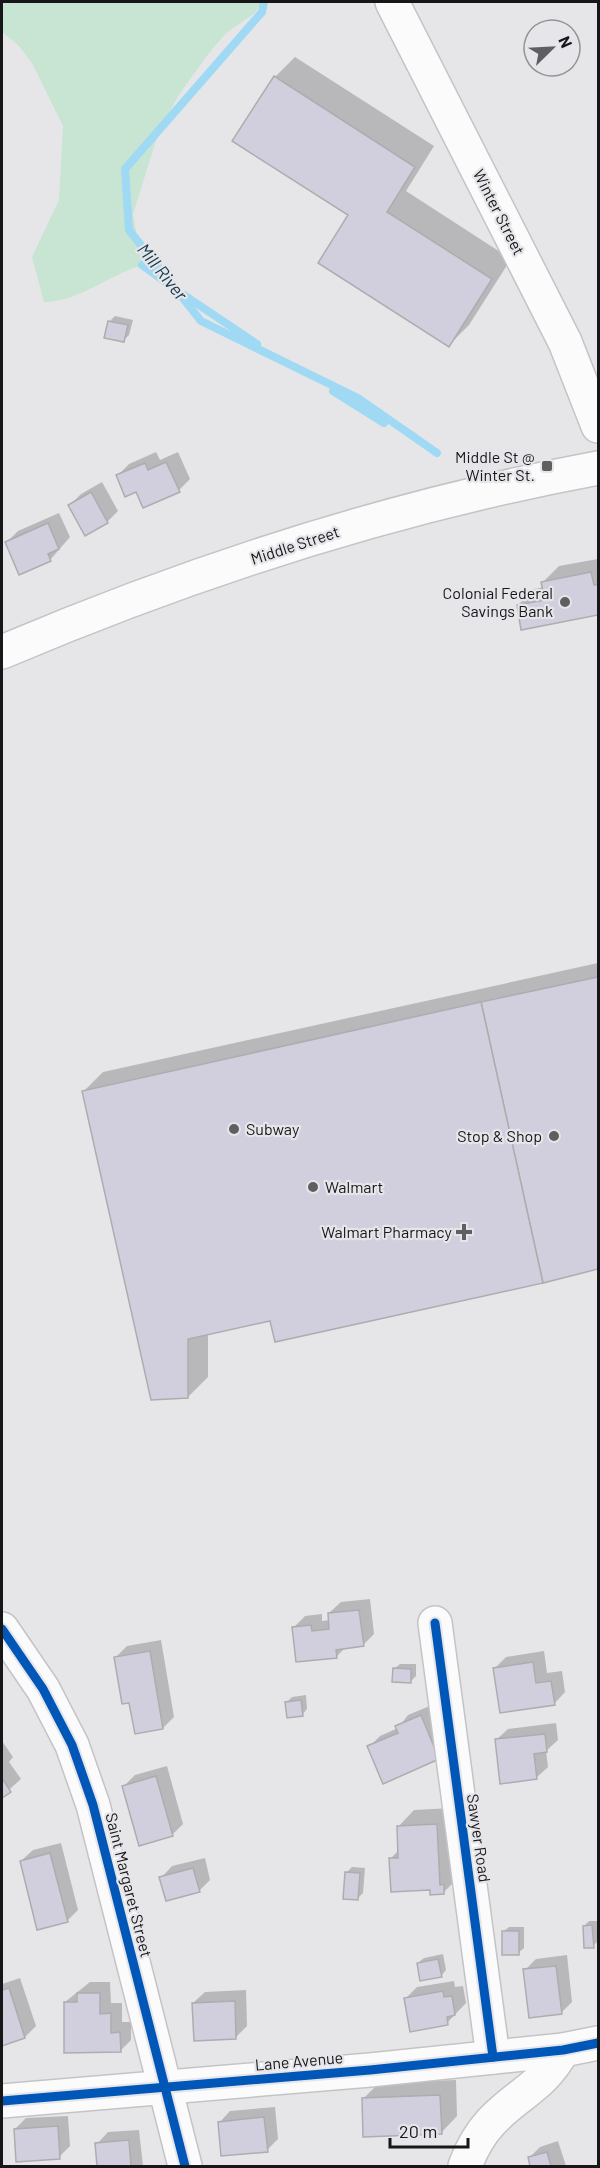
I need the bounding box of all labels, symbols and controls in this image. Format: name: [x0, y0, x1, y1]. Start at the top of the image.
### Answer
north arrow: [522, 18, 582, 78]
text: N: [555, 33, 577, 50]
street label: Winter Street: [470, 166, 529, 258]
water label: Mill River: [133, 238, 193, 305]
place label: Middle St @ Winter St.: [455, 447, 535, 484]
marker: Middle St @ Winter St.: [540, 459, 554, 473]
street label: Middle Street: [248, 521, 342, 568]
place label: Colonial Federal Savings Bank: [443, 583, 553, 620]
marker: Colonial Federal Savings Bank: [558, 595, 572, 609]
place label: Subway: [246, 1119, 300, 1138]
marker: Subway: [227, 1122, 241, 1136]
place label: Stop & Shop: [457, 1126, 542, 1145]
marker: Stop & Shop: [547, 1129, 561, 1143]
place label: Walmart: [325, 1177, 383, 1196]
marker: Walmart: [306, 1180, 320, 1194]
place label: Walmart Pharmacy: [321, 1222, 453, 1241]
marker: Walmart Pharmacy: [457, 1225, 471, 1239]
street label: Sawyer Road: [464, 1793, 495, 1883]
street label: Saint Margaret Street: [102, 1811, 157, 1959]
street label: Lane Avenue: [254, 2047, 344, 2074]
scale bar: [390, 2111, 468, 2149]
text: 20 m: [399, 2120, 437, 2142]

